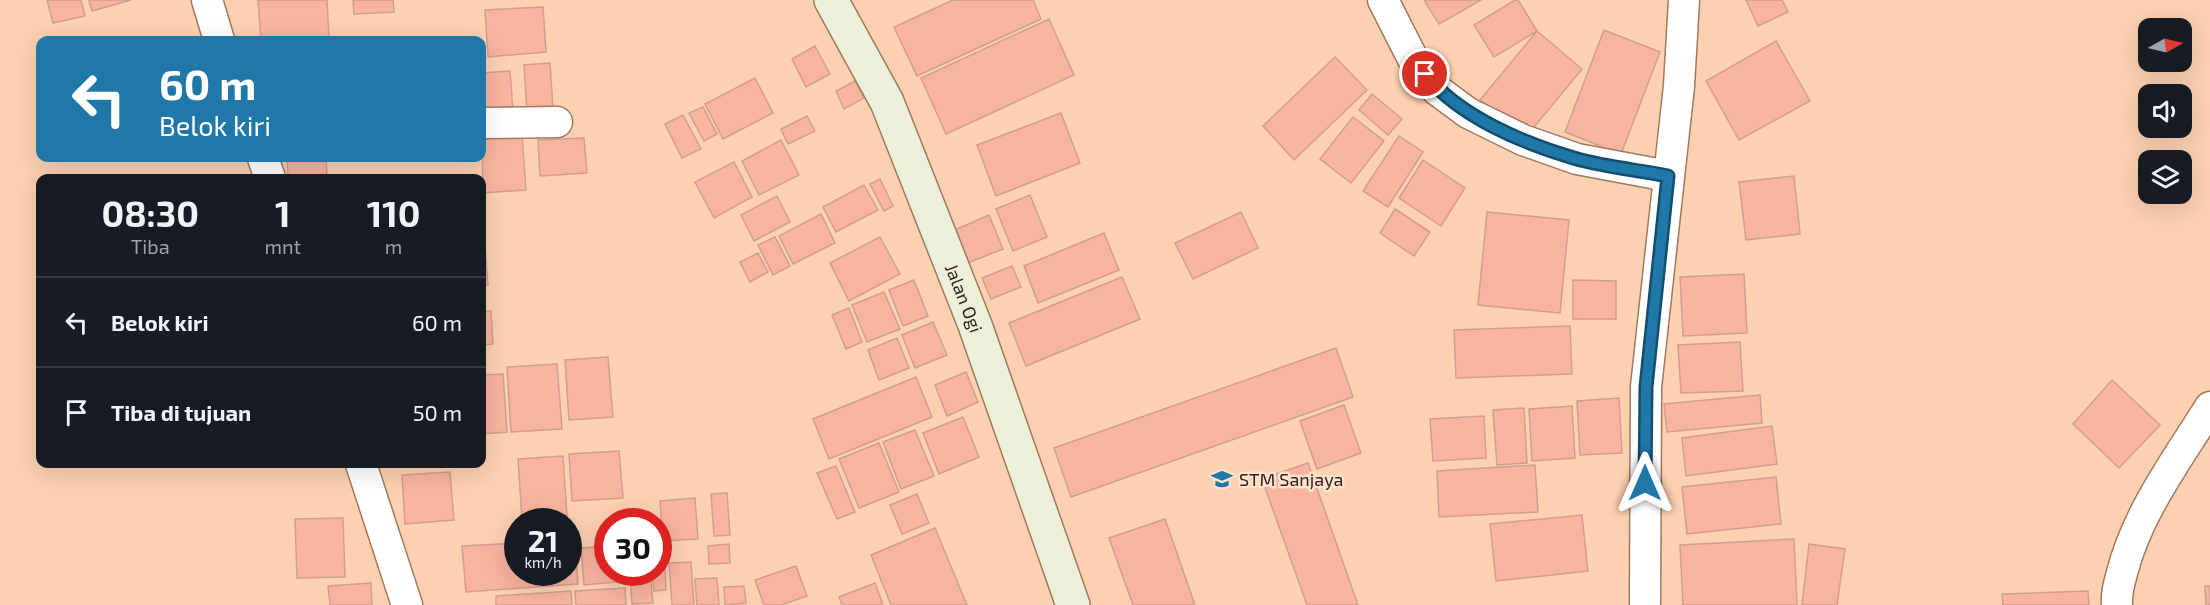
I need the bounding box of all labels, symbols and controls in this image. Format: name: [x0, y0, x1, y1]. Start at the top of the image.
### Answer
north arrow: [2138, 18, 2192, 72]
map controls: [2138, 18, 2192, 204]
pin: [1399, 48, 1450, 99]
icon: arrive: [1408, 57, 1441, 90]
text: 60 m: [159, 58, 256, 108]
icon: left: [60, 60, 138, 138]
button: sound: [2138, 84, 2192, 138]
text: Belok kiri: [159, 109, 271, 141]
button: layers: [2138, 150, 2192, 204]
text: 08:30: [101, 191, 199, 234]
text: 1: [275, 191, 291, 234]
text: 110: [367, 191, 421, 234]
text: Tiba: [131, 234, 170, 258]
text: mnt: [264, 234, 301, 258]
text: m: [385, 234, 402, 258]
street label: Jalan Ogi: [941, 260, 988, 335]
icon: left: [60, 306, 93, 339]
text: Belok kiri: [111, 309, 208, 335]
text: 60 m: [412, 309, 462, 335]
icon: arrive: [60, 396, 93, 429]
text: Tiba di tujuan: [111, 399, 251, 425]
text: 50 m: [413, 399, 462, 425]
position arrow: [1613, 451, 1677, 515]
school or university icon: STM Sanjaya: [1210, 467, 1234, 491]
place label: STM Sanjaya: [1239, 468, 1344, 490]
speed limit sign: 30: [594, 508, 672, 586]
text: 21: [528, 522, 558, 558]
text: km/h: [524, 553, 562, 571]

